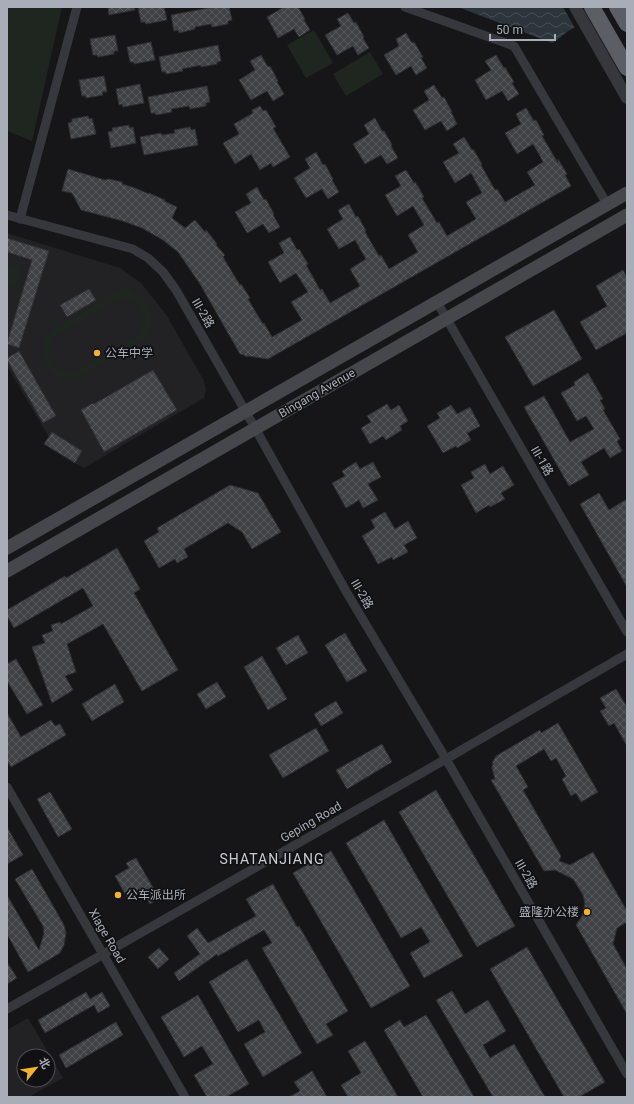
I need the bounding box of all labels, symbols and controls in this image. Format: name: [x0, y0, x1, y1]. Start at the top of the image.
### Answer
scale bar: [490, 16, 555, 42]
text: 50 m: [496, 23, 523, 37]
street label: III-2路: [189, 296, 217, 330]
place label: 公车中学: [105, 346, 153, 360]
marker: 公车中学: [92, 348, 102, 358]
street label: Bingang Avenue: [276, 365, 358, 421]
street label: III-1路: [528, 444, 556, 478]
street label: III-2路: [348, 577, 376, 611]
street label: Geping Road: [278, 799, 344, 845]
district label: SHATANJIANG: [220, 851, 324, 867]
street label: III-2路: [512, 857, 540, 891]
place label: 公车派出所: [126, 888, 186, 902]
marker: 公车派出所: [113, 890, 123, 900]
place label: 盛隆办公楼: [519, 905, 579, 919]
street label: Xiage Road: [86, 906, 128, 966]
marker: 盛隆办公楼: [582, 907, 592, 917]
north arrow: [16, 1048, 56, 1088]
text: 北: [36, 1055, 53, 1071]

